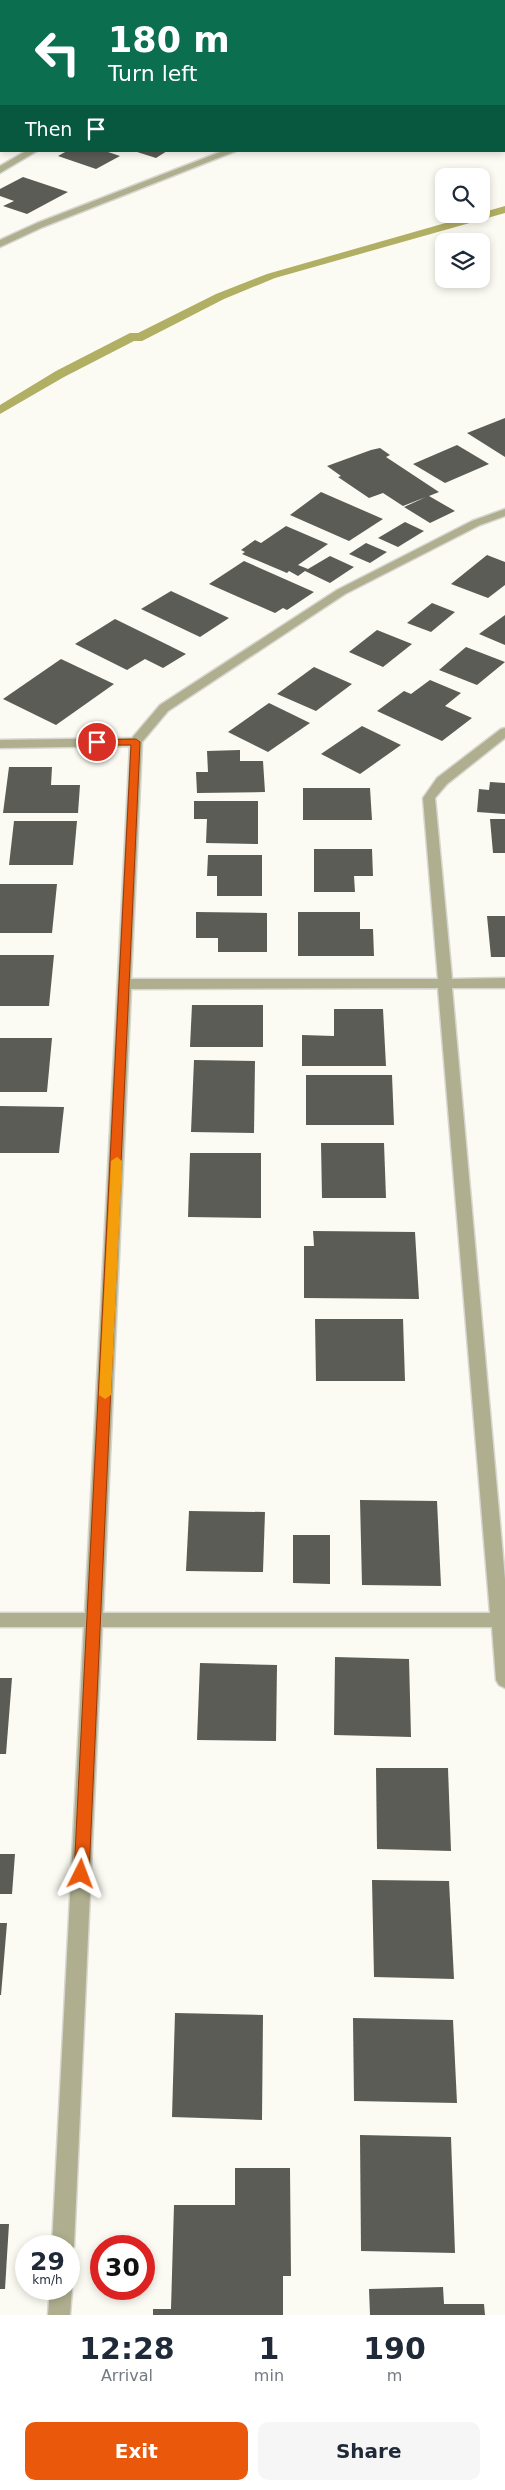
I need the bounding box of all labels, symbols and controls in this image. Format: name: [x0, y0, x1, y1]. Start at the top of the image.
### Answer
icon: left: [25, 20, 90, 85]
text: 180 m: [108, 20, 230, 60]
text: Turn left: [108, 61, 197, 86]
icon: arrive: [82, 115, 110, 143]
text: Then: [25, 118, 72, 140]
map controls: [435, 168, 490, 288]
button: search: [435, 168, 490, 223]
button: layers: [435, 233, 490, 288]
pin: [76, 721, 118, 763]
icon: arrive: [83, 728, 111, 756]
position arrow: [54, 1847, 106, 1899]
speed limit sign: 30: [90, 2235, 155, 2300]
text: 29: [30, 2247, 65, 2276]
text: km/h: [32, 2273, 63, 2287]
text: 12:28: [79, 2331, 175, 2366]
text: 1: [258, 2331, 279, 2366]
text: 190: [363, 2331, 426, 2366]
text: Arrival: [101, 2366, 153, 2385]
text: min: [254, 2366, 284, 2385]
text: m: [387, 2366, 402, 2385]
button: Exit: [25, 2422, 248, 2480]
button: Share: [258, 2422, 480, 2480]

